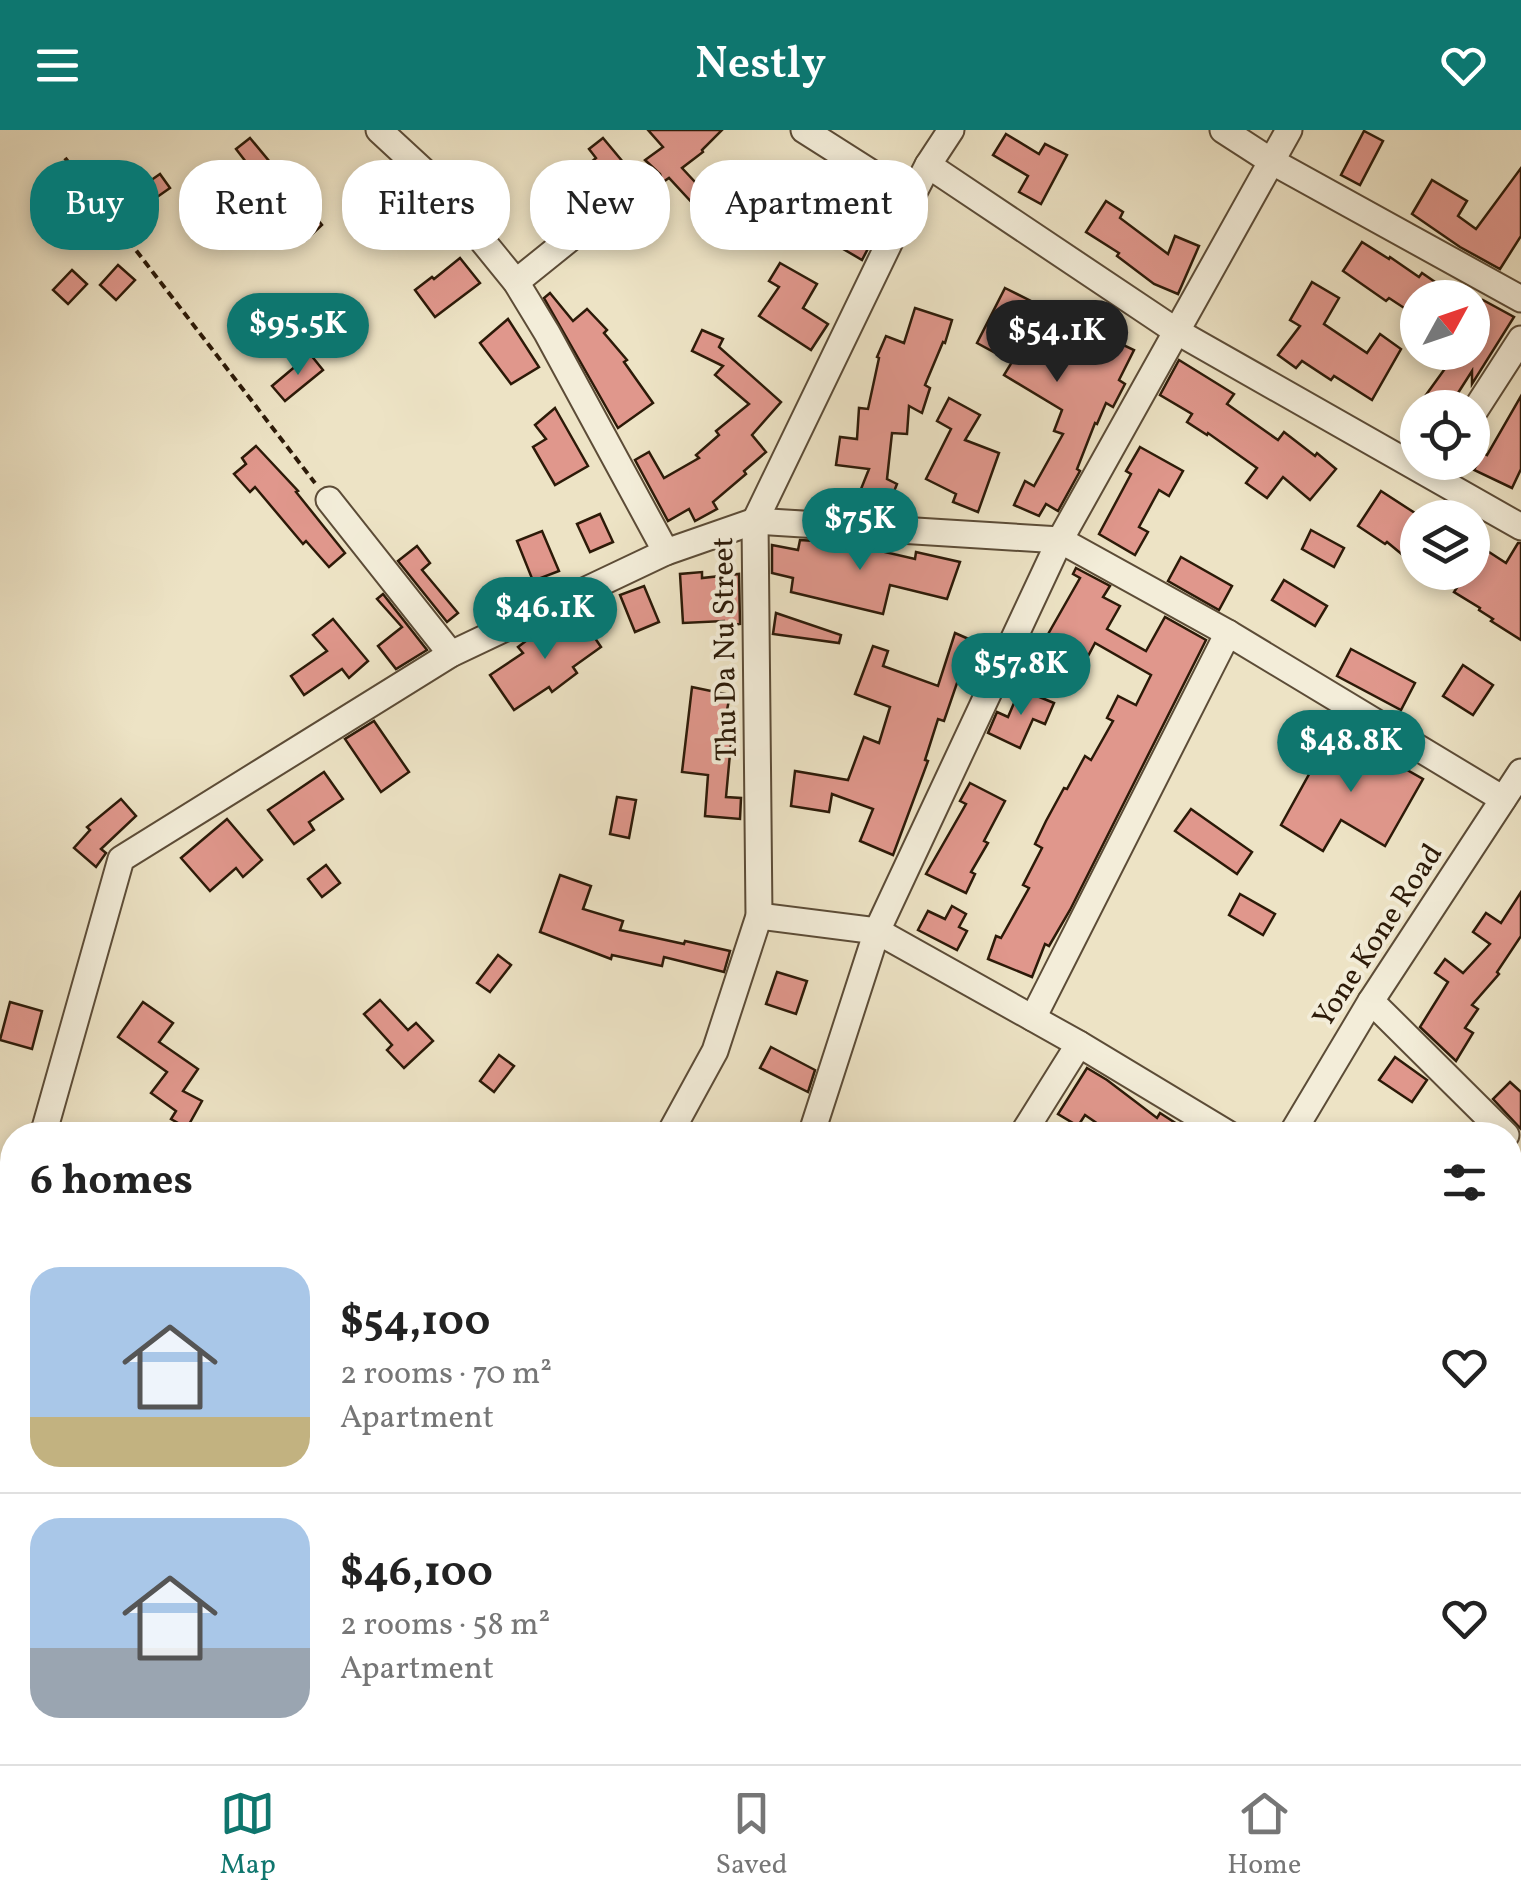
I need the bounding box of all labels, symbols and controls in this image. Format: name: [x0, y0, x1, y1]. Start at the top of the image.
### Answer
text: Nestly: [695, 34, 826, 97]
icon: menu: [30, 38, 85, 93]
icon: heart: [1436, 38, 1491, 93]
chip: Buy: [30, 160, 159, 250]
chip: Rent: [179, 160, 322, 250]
chip: Filters: [342, 160, 510, 250]
chip: New: [530, 160, 670, 250]
chip: Apartment: [690, 160, 928, 250]
north arrow: [1400, 280, 1490, 370]
map controls: [1400, 280, 1490, 590]
pin: $95.5K: [217, 293, 379, 378]
pin: $54.1K: [976, 300, 1138, 385]
text: $95.5K: [249, 303, 347, 347]
text: $54.1K: [1008, 310, 1106, 354]
button: locate: [1400, 390, 1490, 480]
pin: $75K: [801, 488, 919, 573]
text: $75K: [824, 498, 896, 542]
button: layers: [1400, 500, 1490, 590]
street label: Thu Da Nu Street: [703, 536, 749, 762]
pin: $46.1K: [464, 577, 626, 662]
text: $46.1K: [495, 587, 595, 631]
pin: $57.8K: [940, 633, 1102, 718]
text: $57.8K: [973, 643, 1069, 687]
pin: $48.8K: [1270, 710, 1432, 795]
text: $48.8K: [1299, 720, 1403, 764]
street label: Yone Kone Road: [1304, 836, 1454, 1036]
text: 6 homes: [30, 1153, 193, 1212]
icon: filters: [1437, 1155, 1492, 1210]
text: $54,100: [340, 1294, 490, 1353]
icon: home: [110, 1307, 230, 1427]
icon: heart: [1437, 1340, 1492, 1395]
text: 2 rooms · 70 m²: [340, 1353, 552, 1397]
text: Apartment: [340, 1397, 494, 1441]
text: $46,100: [340, 1545, 493, 1604]
icon: home: [110, 1558, 230, 1678]
icon: heart: [1437, 1591, 1492, 1646]
text: 2 rooms · 58 m²: [340, 1604, 550, 1648]
text: Apartment: [340, 1648, 494, 1692]
tab: Map: [220, 1786, 276, 1885]
tab: Saved: [715, 1786, 788, 1885]
tab: Home: [1227, 1786, 1301, 1885]

